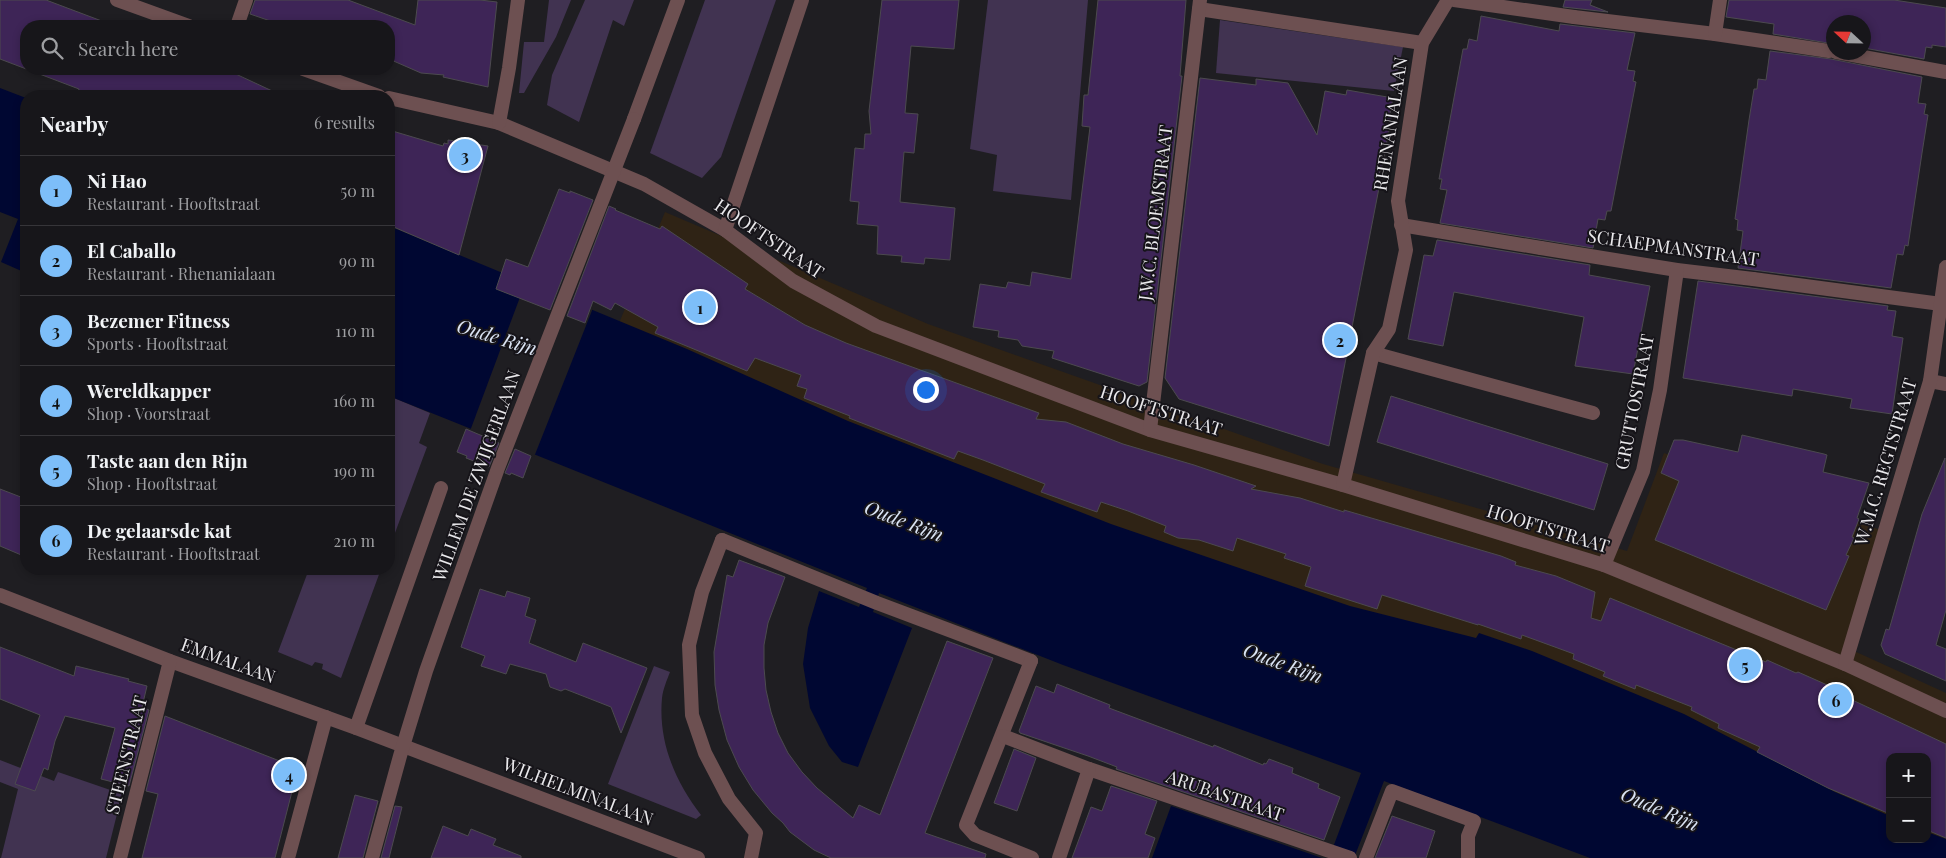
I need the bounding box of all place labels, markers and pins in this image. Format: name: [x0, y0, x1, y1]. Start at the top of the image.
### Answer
pin: 3: [449, 136, 481, 174]
pin: 1: [684, 288, 716, 326]
pin: 2: [1324, 321, 1356, 359]
pin: 5: [1729, 646, 1761, 684]
pin: 6: [1820, 681, 1852, 719]
pin: 4: [273, 756, 305, 794]

